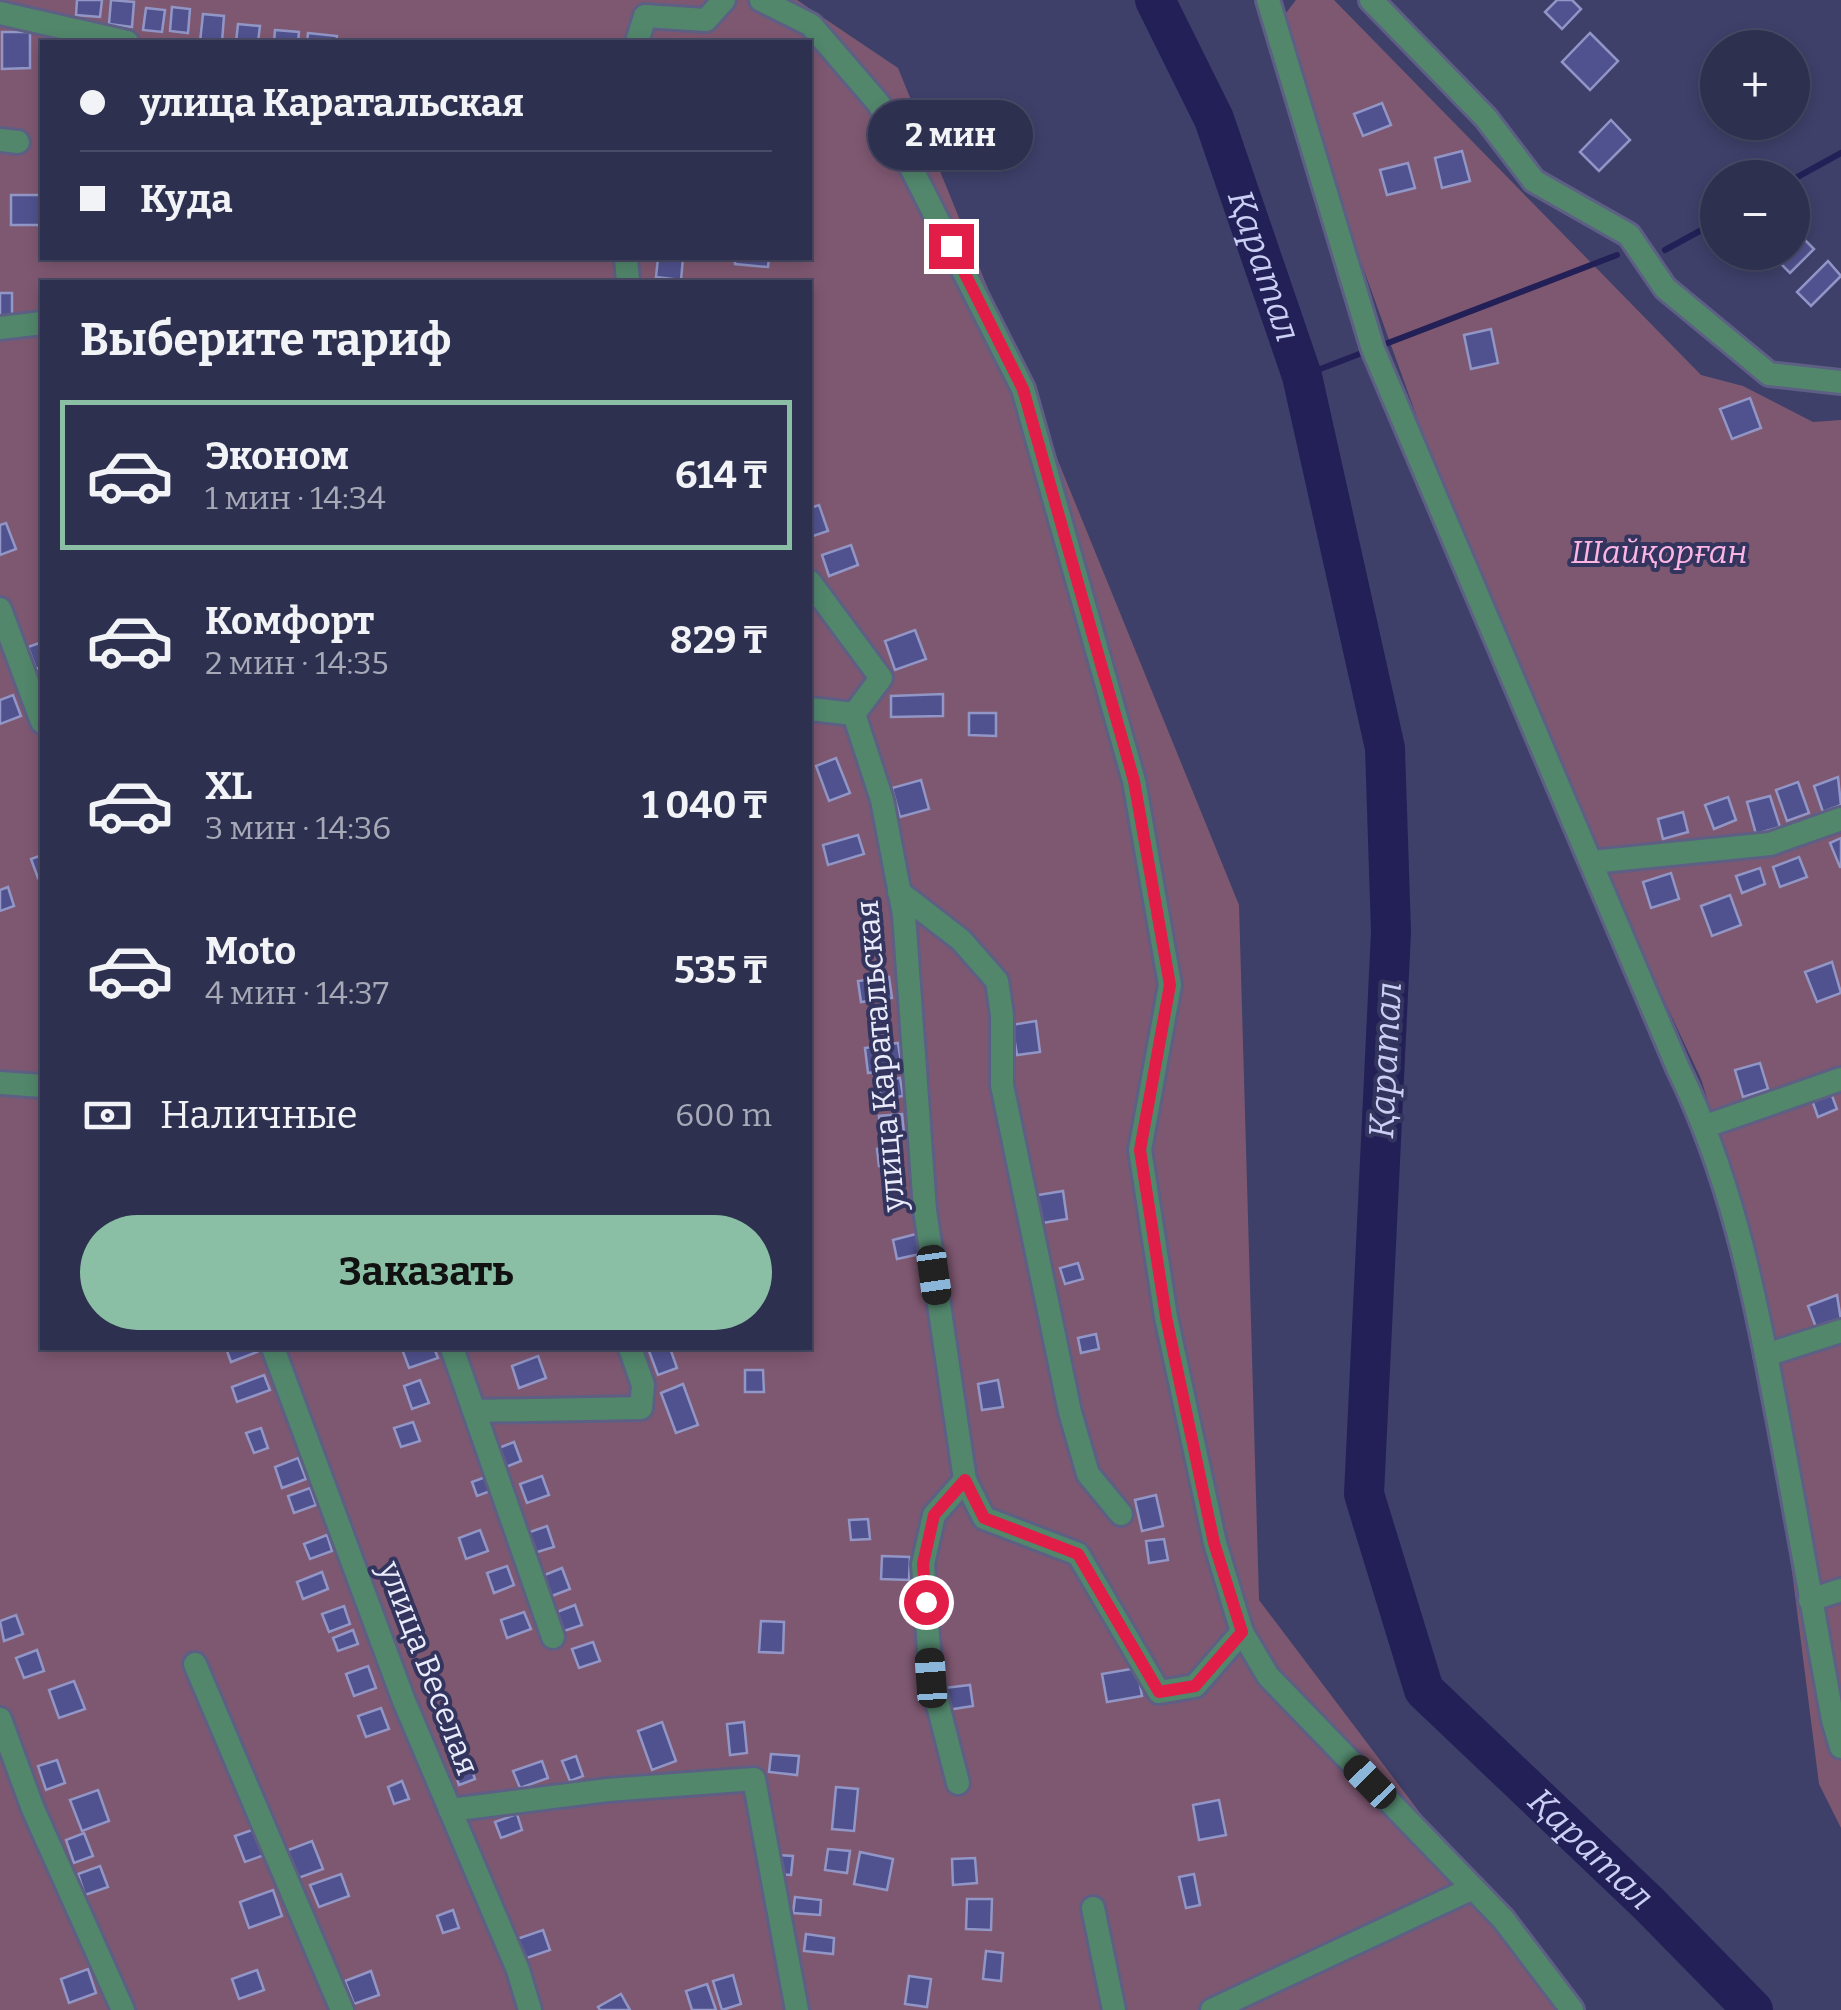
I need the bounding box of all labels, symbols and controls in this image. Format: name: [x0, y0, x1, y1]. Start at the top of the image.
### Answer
map controls: [1700, 30, 1810, 270]
button: +: [1700, 30, 1810, 140]
text: улица Каратальская: [140, 80, 524, 126]
callout: 2 мин: [868, 101, 1034, 171]
text: 2 мин: [905, 116, 996, 154]
button: −: [1700, 160, 1810, 270]
text: Куда: [140, 176, 233, 222]
water label: Қаратал: [1219, 185, 1310, 347]
route end: [929, 224, 974, 269]
text: Выберите тариф: [80, 313, 451, 367]
icon: car: [85, 430, 175, 520]
text: Эконом: [205, 433, 349, 479]
text: 614 ₸: [675, 452, 767, 498]
text: 1 мин · 14:34: [205, 479, 386, 517]
park label: Шайқорған: [1571, 533, 1747, 571]
icon: car: [85, 595, 175, 685]
text: Комфорт: [205, 598, 374, 644]
text: 829 ₸: [670, 617, 767, 663]
text: 2 мин · 14:35: [205, 644, 389, 682]
icon: car: [85, 760, 175, 850]
text: XL: [205, 763, 252, 809]
text: 1 040 ₸: [642, 782, 767, 828]
text: 3 мин · 14:36: [205, 809, 391, 847]
street label: улица Каратальская: [847, 899, 913, 1214]
icon: car: [85, 925, 175, 1015]
text: Moto: [205, 928, 296, 974]
text: 535 ₸: [674, 947, 767, 993]
text: 4 мин · 14:37: [205, 974, 389, 1012]
water label: Қаратал: [1360, 981, 1410, 1139]
icon: cash: [80, 1088, 135, 1143]
text: Наличные: [160, 1092, 358, 1138]
text: 600 m: [675, 1096, 772, 1134]
button: Заказать: [80, 1215, 772, 1330]
car: [915, 1243, 953, 1307]
street label: улица Веселая: [371, 1555, 487, 1780]
route start: [904, 1580, 949, 1625]
car: [914, 1647, 948, 1709]
car: [1338, 1750, 1402, 1814]
water label: Қаратал: [1520, 1780, 1662, 1918]

